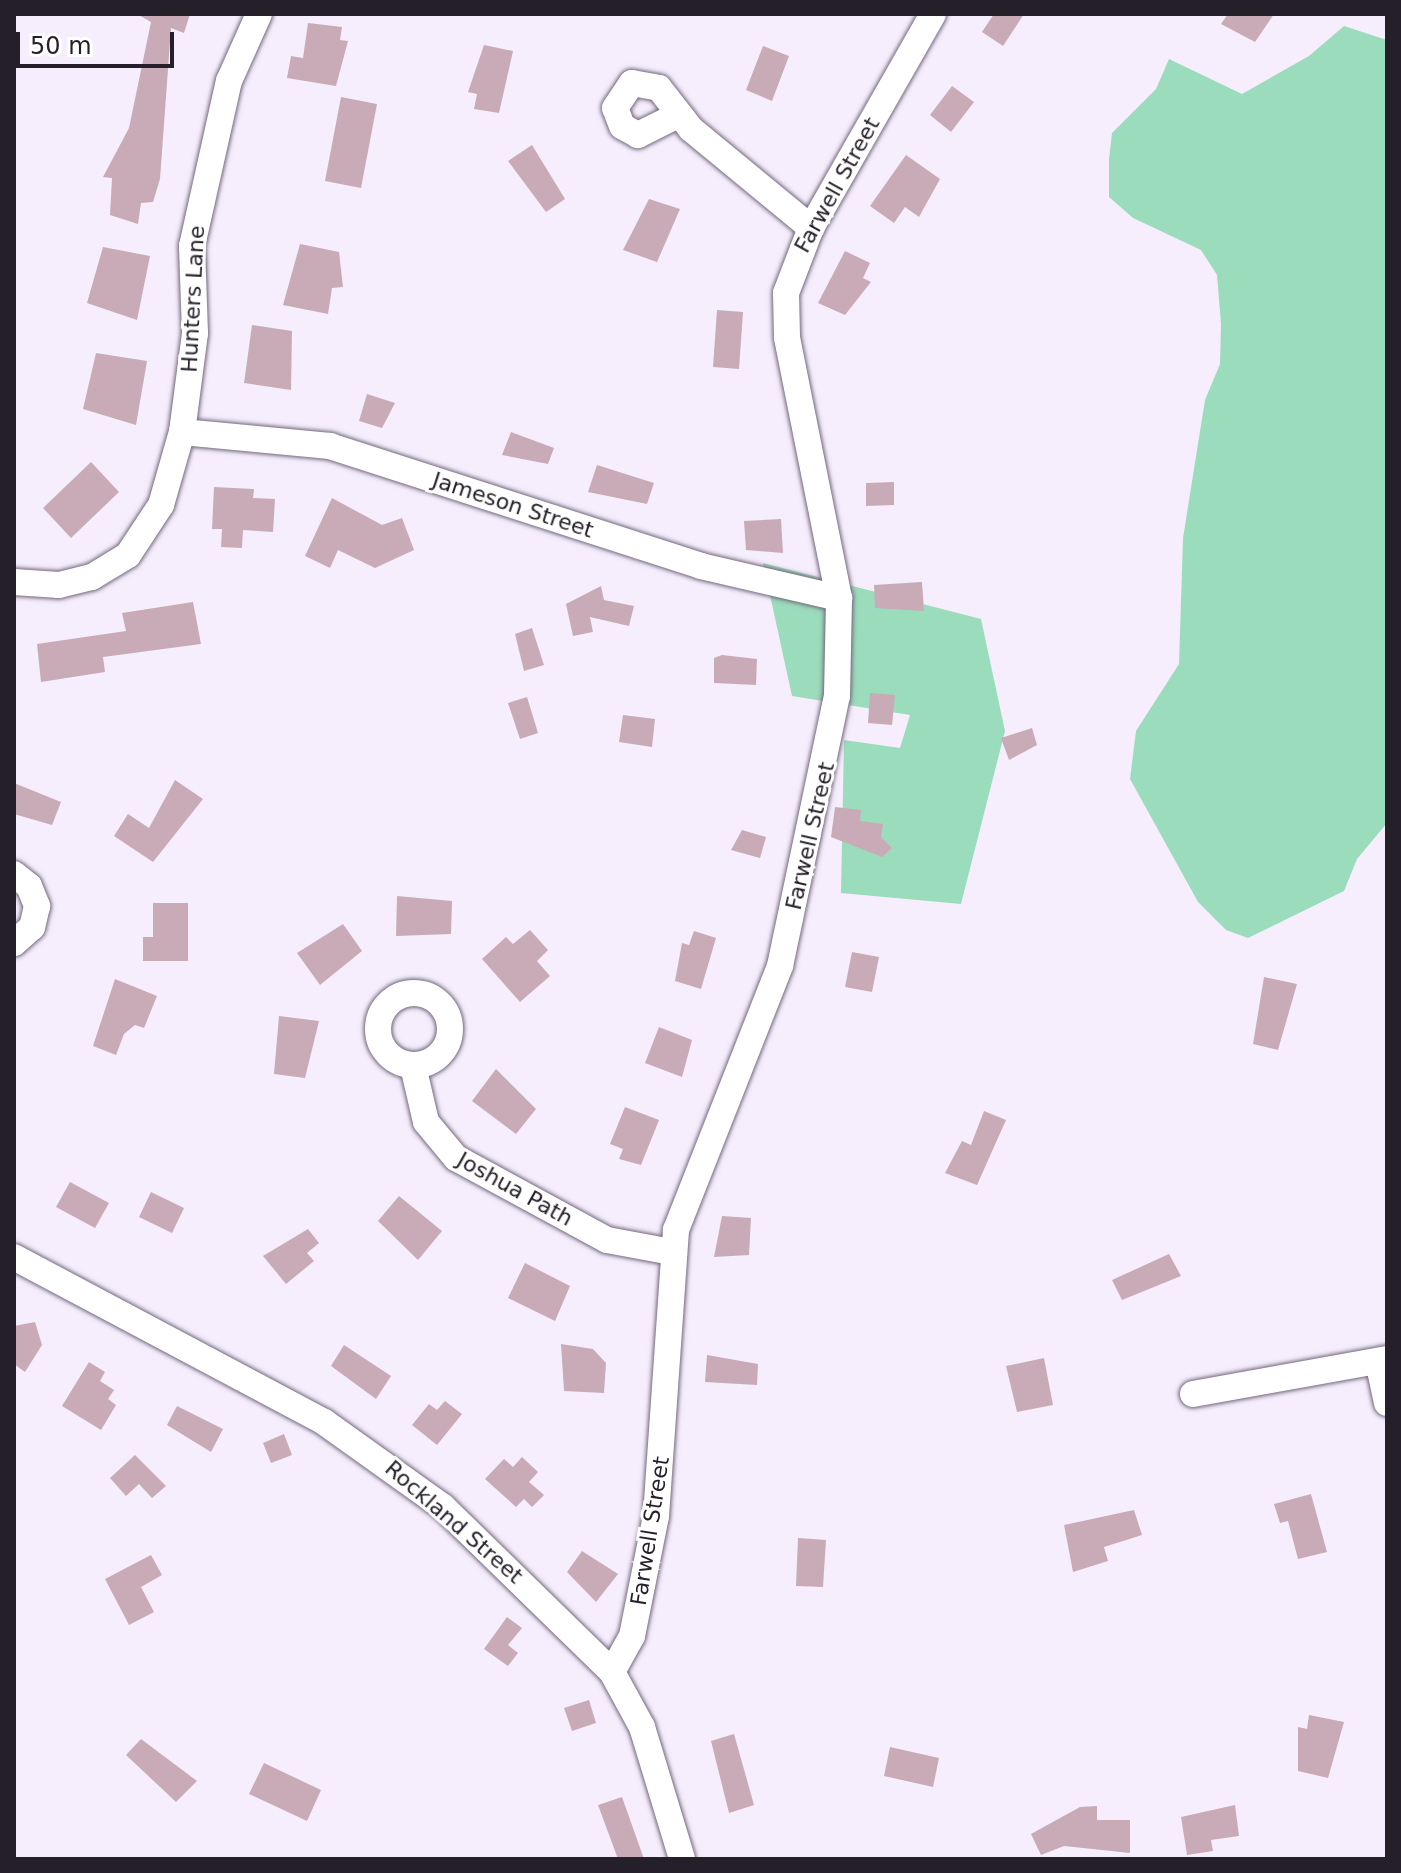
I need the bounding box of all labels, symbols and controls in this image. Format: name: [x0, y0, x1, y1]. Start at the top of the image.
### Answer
scale bar: [20, 16, 178, 66]
text: 50 m: [30, 32, 92, 60]
street label: Farwell Street: [789, 113, 885, 257]
street label: Hunters Lane: [176, 225, 210, 373]
street label: Jameson Street: [429, 467, 597, 543]
street label: Farwell Street: [780, 760, 840, 912]
street label: Joshua Path: [453, 1146, 577, 1232]
street label: Farwell Street: [625, 1454, 675, 1608]
street label: Rockland Street: [380, 1455, 528, 1589]

